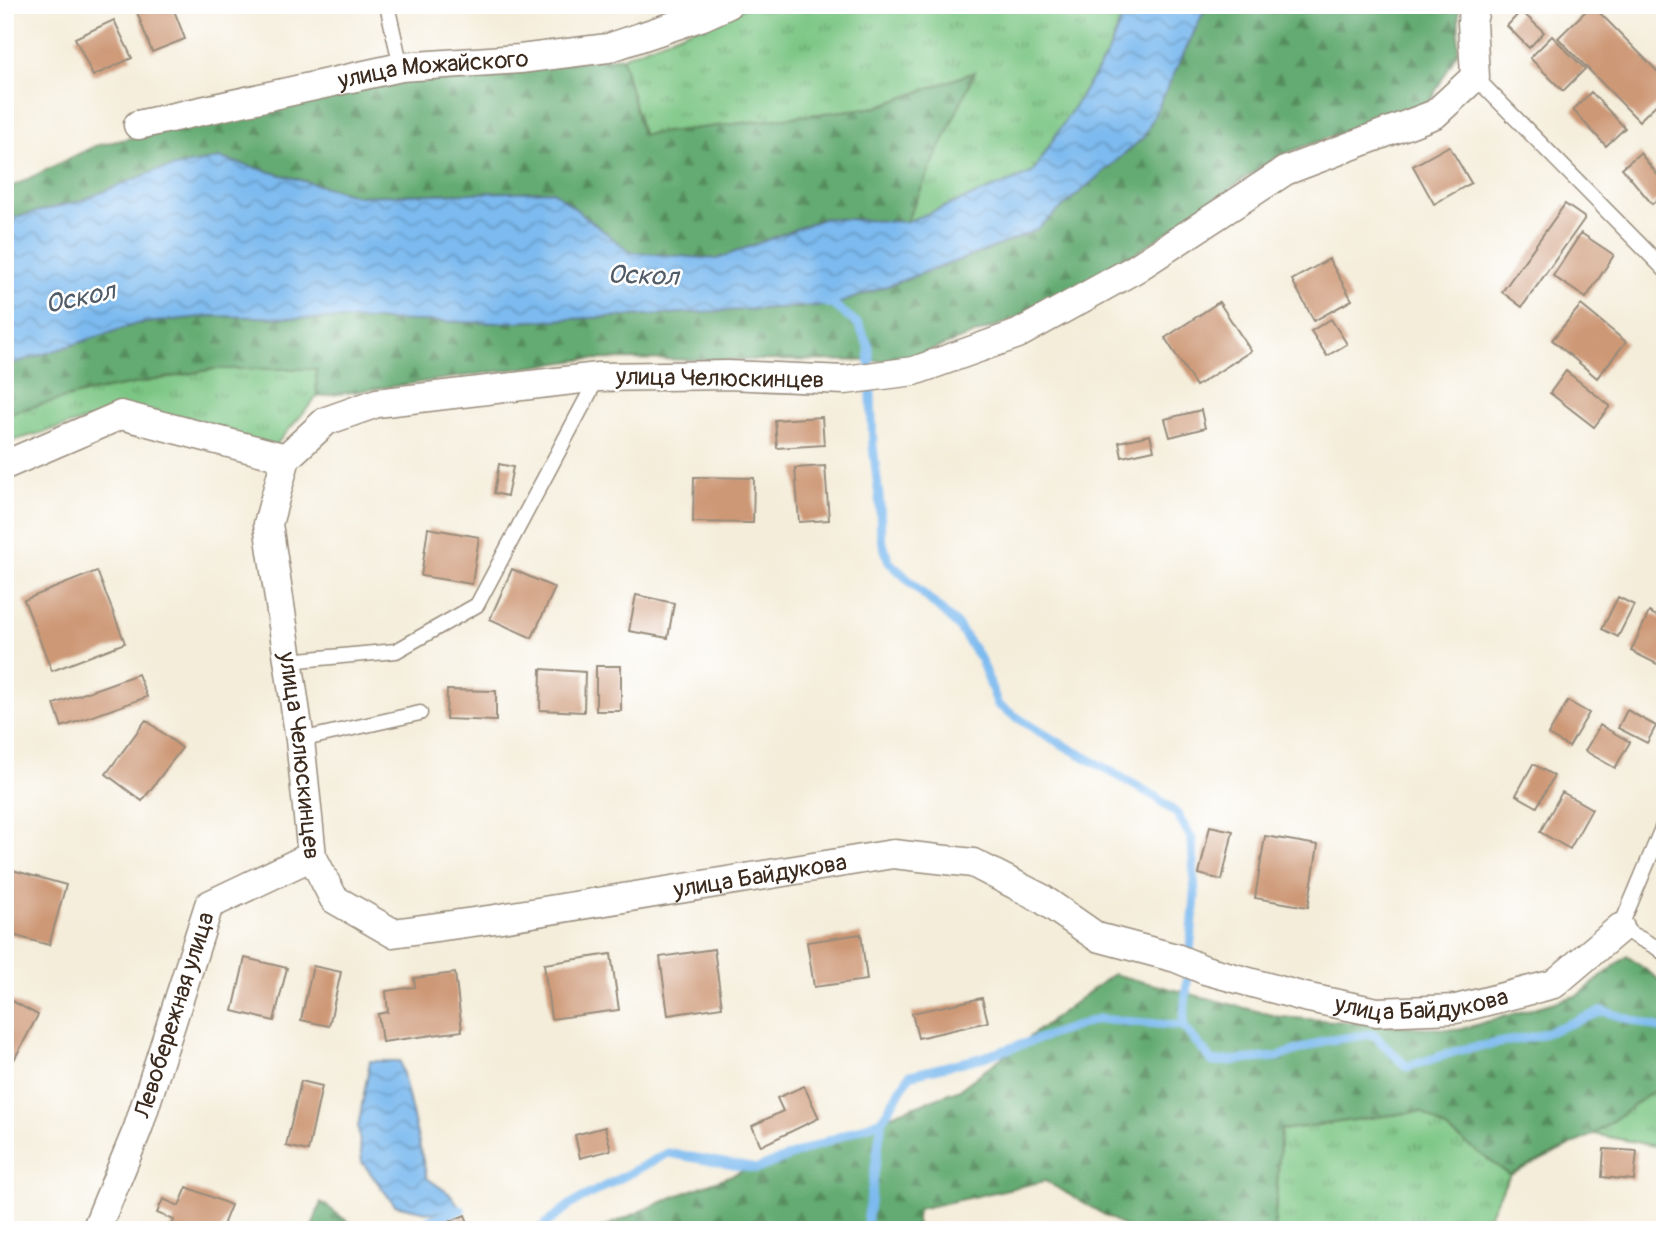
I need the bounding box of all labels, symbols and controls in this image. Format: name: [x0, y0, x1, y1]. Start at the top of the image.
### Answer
street label: улица Можайского: [334, 44, 530, 96]
water label: Оскол: [607, 259, 681, 293]
water label: Оскол: [42, 274, 120, 321]
street label: улица Челюскинцев: [615, 362, 824, 395]
street label: улица Челюскинцев: [272, 649, 326, 861]
street label: улица Байдукова: [670, 848, 849, 905]
street label: Левобережная улица: [128, 908, 221, 1123]
street label: улица Байдукова: [1331, 982, 1511, 1028]

